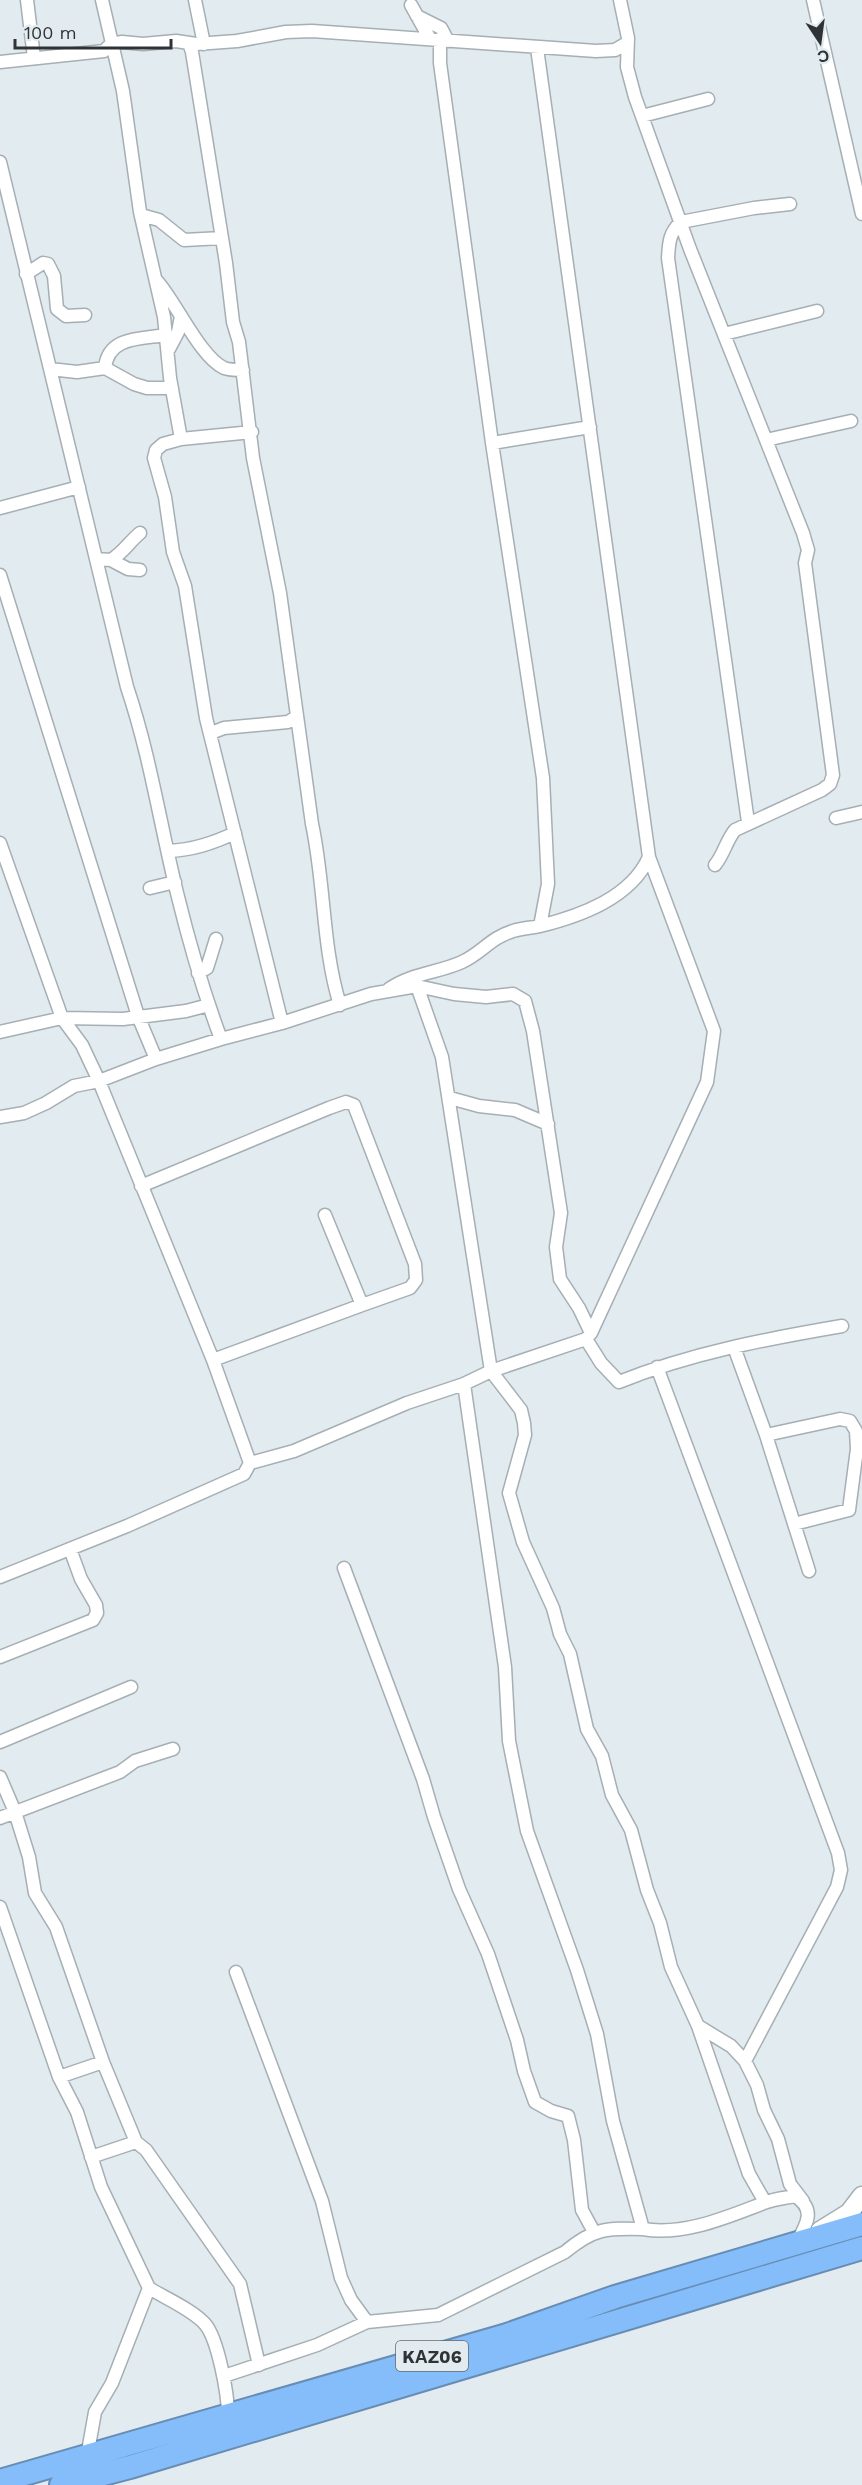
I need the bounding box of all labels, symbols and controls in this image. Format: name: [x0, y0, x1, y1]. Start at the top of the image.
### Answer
scale bar: [15, 12, 171, 50]
north arrow: [790, 12, 850, 72]
text: 100 m: [24, 22, 77, 43]
text: С: [815, 46, 831, 67]
road number: KАZ06: [396, 2341, 468, 2371]

